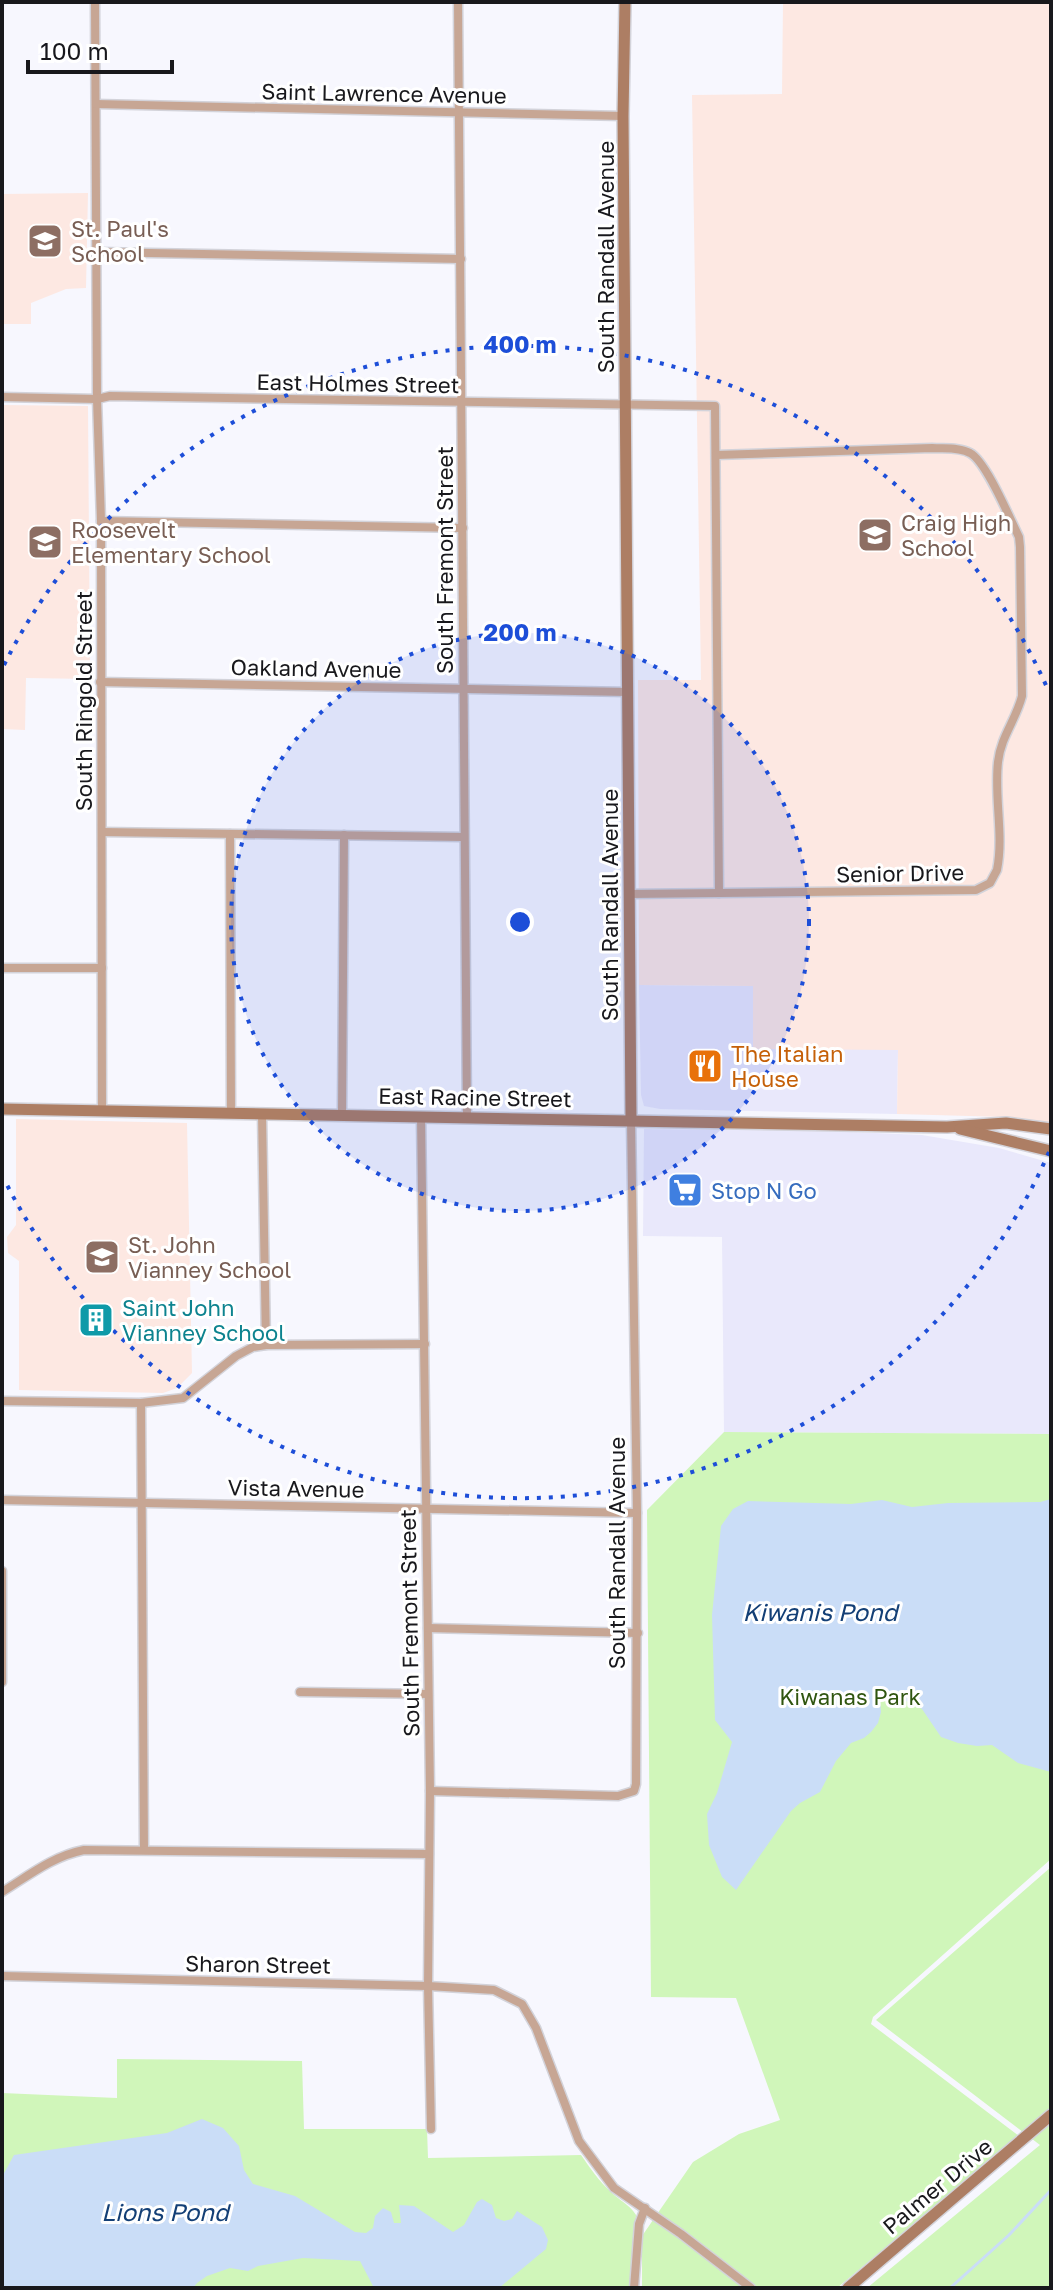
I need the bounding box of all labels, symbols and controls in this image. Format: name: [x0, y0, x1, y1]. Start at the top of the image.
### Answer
scale bar: [28, 24, 172, 74]
text: 100 m: [40, 36, 109, 65]
street label: Saint Lawrence Avenue: [261, 77, 507, 109]
street label: South Randall Avenue: [592, 141, 619, 373]
place label: St. Paul's School: [71, 215, 169, 267]
school or university icon: St. Paul's School: [26, 222, 64, 260]
text: 400 m: [483, 329, 557, 358]
street label: East Holmes Street: [256, 368, 460, 398]
street label: South Fremont Street: [431, 446, 458, 674]
place label: Craig High School: [901, 509, 1011, 561]
place label: Roosevelt Elementary School: [71, 516, 271, 568]
school or university icon: Craig High School: [856, 516, 894, 554]
school or university icon: Roosevelt Elementary School: [26, 523, 64, 561]
street label: South Ringold Street: [70, 591, 97, 811]
text: 200 m: [484, 617, 556, 646]
street label: Oakland Avenue: [230, 653, 402, 683]
street label: South Randall Avenue: [596, 789, 623, 1021]
street label: Senior Drive: [836, 858, 964, 888]
centre of rings: [506, 908, 534, 936]
place label: The Italian House: [731, 1040, 843, 1092]
restaurant icon: The Italian House: [686, 1047, 724, 1085]
street label: East Racine Street: [378, 1082, 572, 1112]
supermarket icon: Stop N Go: [666, 1171, 704, 1209]
place label: Stop N Go: [711, 1177, 817, 1204]
place label: St. John Vianney School: [128, 1231, 291, 1283]
school or university icon: St. John Vianney School: [83, 1238, 121, 1276]
place label: Saint John Vianney School: [122, 1294, 285, 1346]
building icon: Saint John Vianney School: [77, 1301, 115, 1339]
street label: South Randall Avenue: [603, 1437, 630, 1669]
street label: Vista Avenue: [227, 1473, 365, 1503]
street label: South Fremont Street: [394, 1509, 424, 1737]
water label: Kiwanis Pond: [743, 1597, 901, 1626]
park label: Kiwanas Park: [779, 1683, 921, 1710]
street label: Sharon Street: [185, 1949, 331, 1979]
street label: Palmer Drive: [877, 2132, 997, 2240]
water label: Lions Pond: [101, 2197, 232, 2226]

